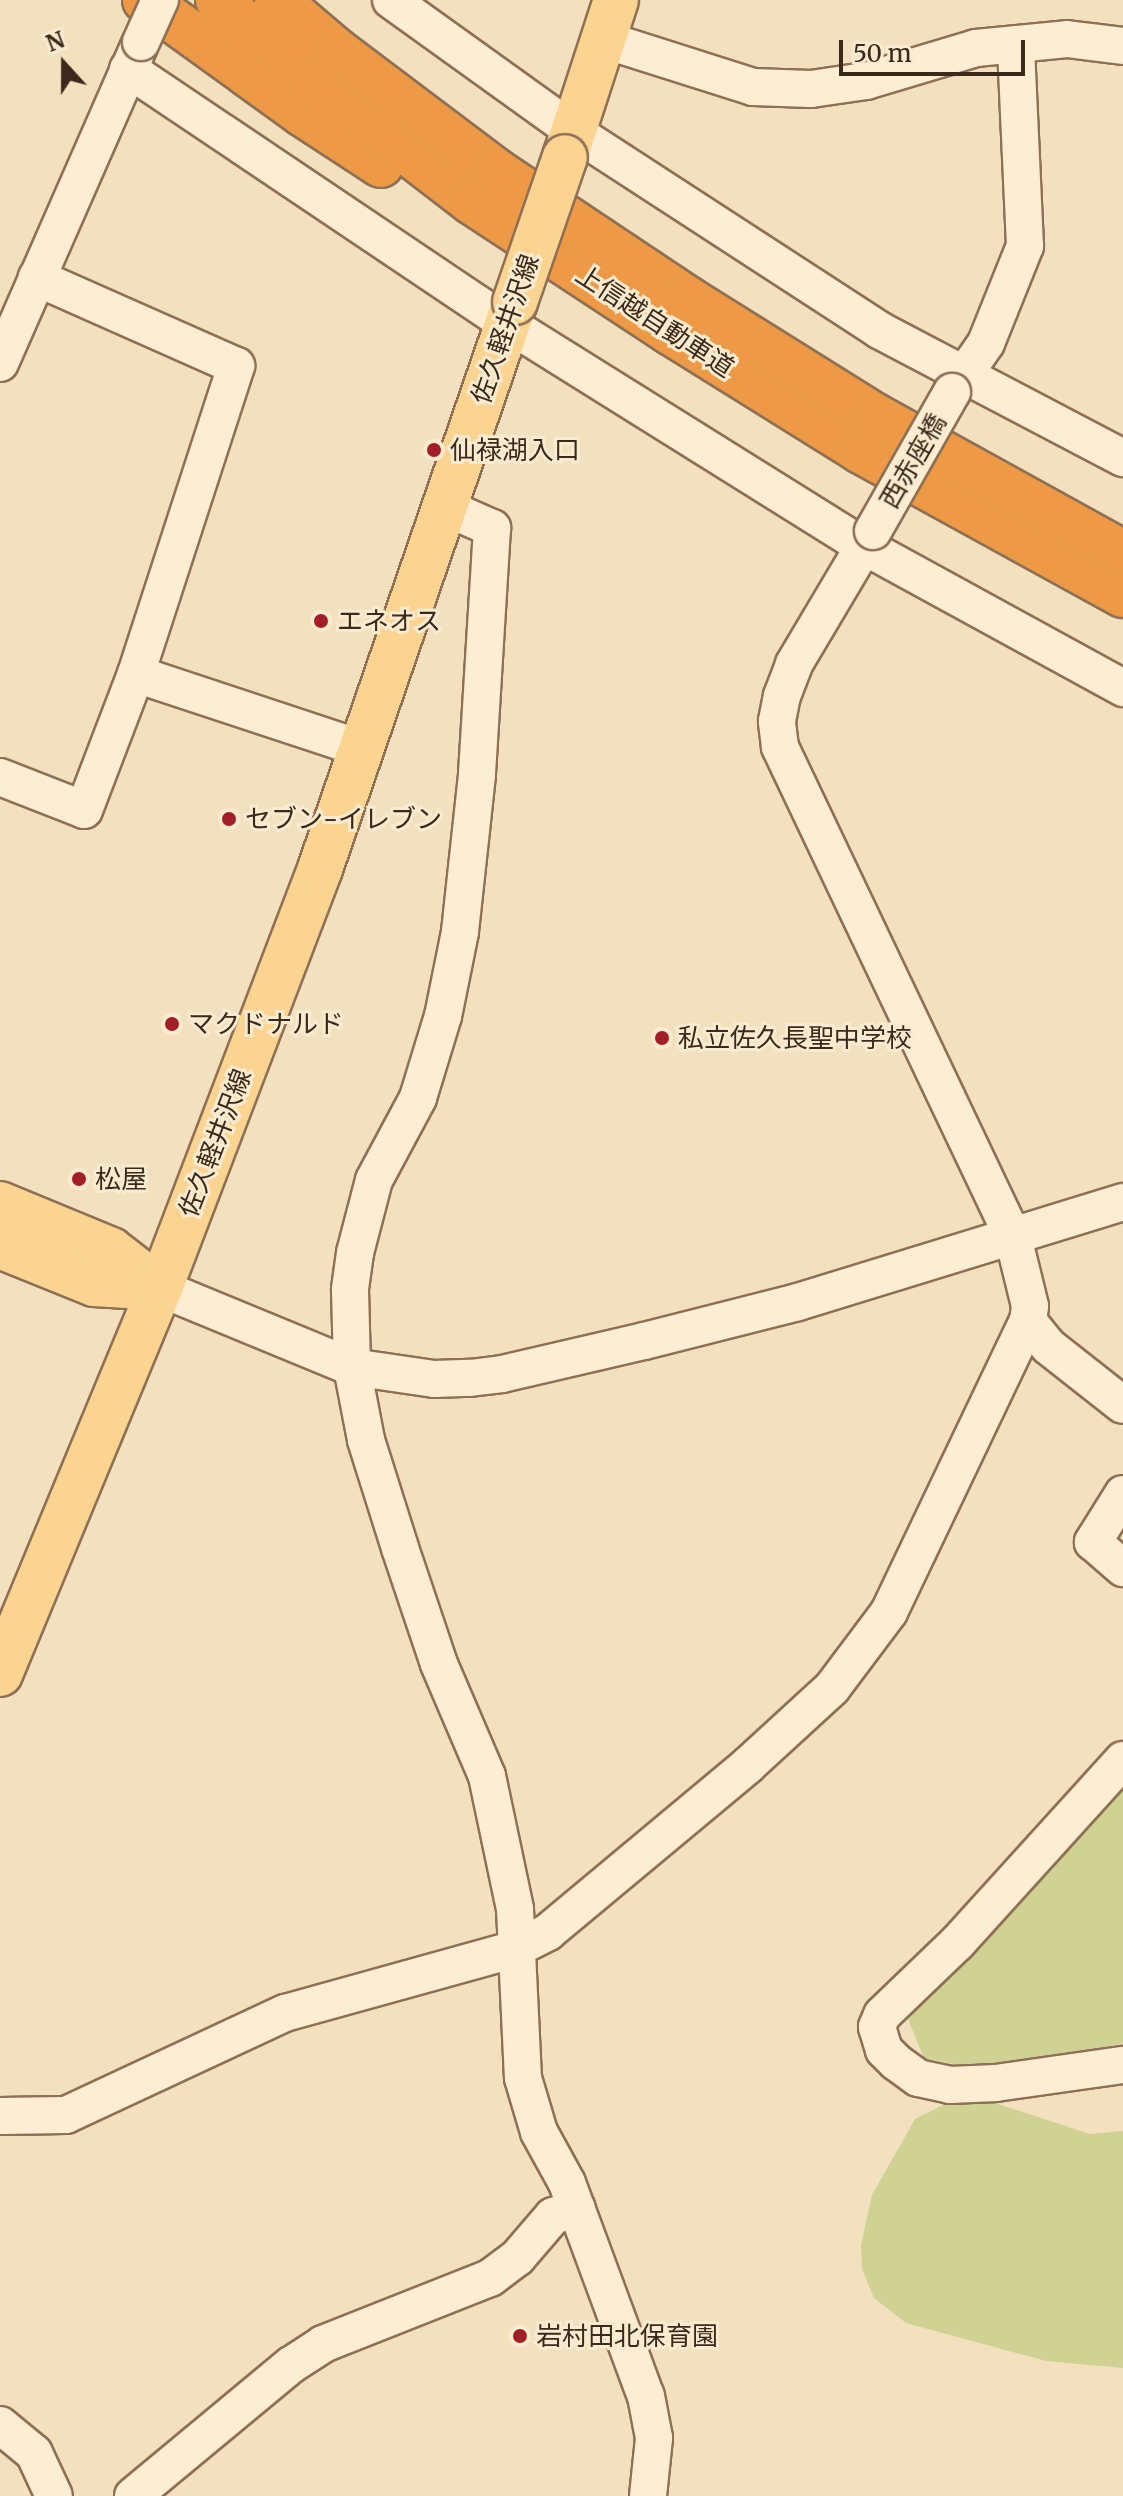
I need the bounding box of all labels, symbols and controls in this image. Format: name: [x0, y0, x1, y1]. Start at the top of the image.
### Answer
north arrow: [24, 24, 104, 104]
scale bar: [843, 24, 1029, 74]
text: N: [42, 25, 69, 58]
text: 50 m: [853, 38, 912, 69]
street label: 佐久軽井沢線: [465, 250, 545, 408]
street label: 上信越自動車道: [570, 258, 740, 384]
street label: 西赤座橋: [873, 408, 953, 514]
place label: 仙禄湖入口: [450, 434, 580, 466]
marker: 仙禄湖入口: [425, 441, 443, 459]
place label: エネオス: [337, 605, 441, 637]
marker: エネオス: [312, 612, 330, 630]
place label: セブン-イレブン: [245, 803, 442, 835]
marker: セブン-イレブン: [220, 810, 238, 828]
place label: マクドナルド: [188, 1008, 344, 1040]
marker: マクドナルド: [163, 1015, 181, 1033]
place label: 私立佐久長聖中学校: [678, 1022, 912, 1054]
marker: 私立佐久長聖中学校: [653, 1029, 671, 1047]
street label: 佐久軽井沢線: [172, 1065, 258, 1221]
place label: 松屋: [95, 1163, 147, 1195]
marker: 松屋: [70, 1170, 88, 1188]
place label: 岩村田北保育園: [536, 2320, 718, 2352]
marker: 岩村田北保育園: [511, 2327, 529, 2345]

